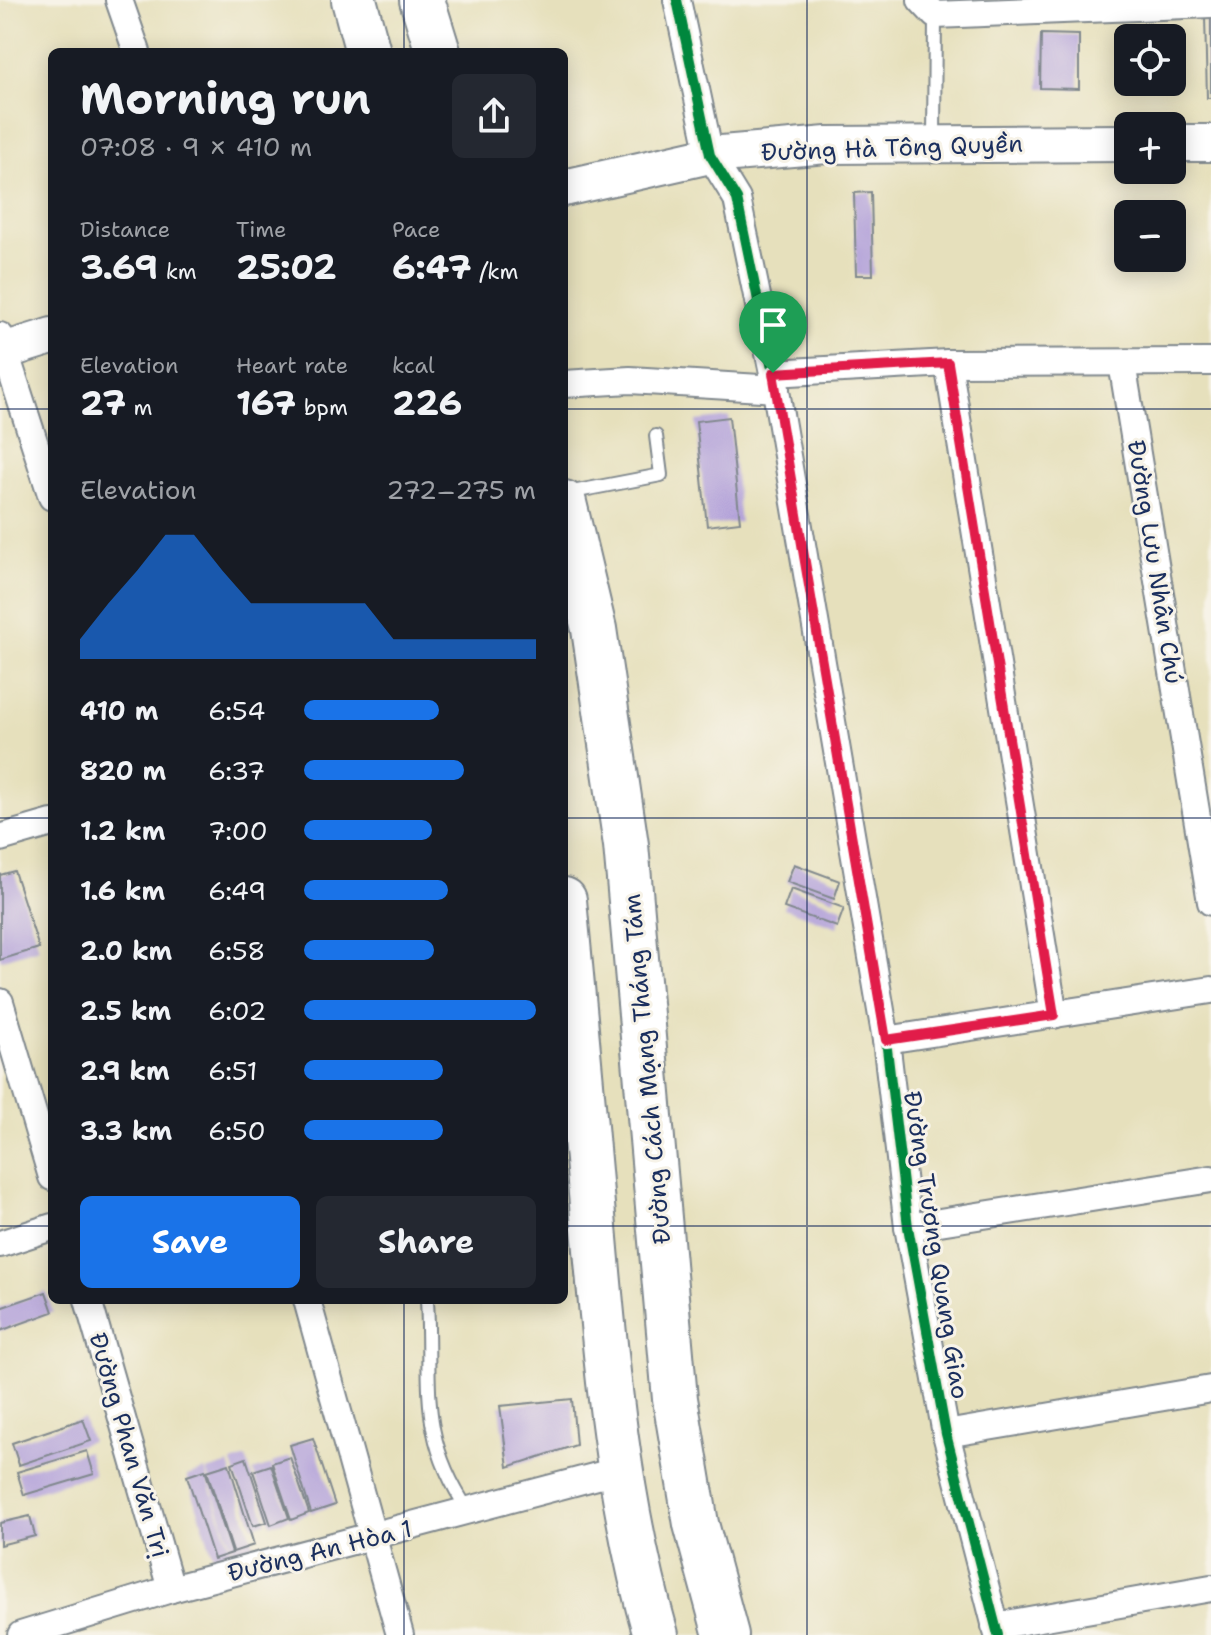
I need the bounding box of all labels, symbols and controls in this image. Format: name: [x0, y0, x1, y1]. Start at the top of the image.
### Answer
map controls: [1114, 24, 1186, 272]
button: locate: [1114, 24, 1186, 96]
text: Morning run: [80, 69, 371, 128]
button: share: [452, 74, 536, 158]
button: +: [1114, 112, 1186, 184]
street label: Đường Hà Tông Quyền: [760, 127, 1024, 169]
text: 07:08 · 9 × 410 m: [80, 129, 312, 164]
button: −: [1114, 200, 1186, 272]
text: Distance: [80, 215, 170, 244]
text: Time: [236, 215, 286, 244]
text: Pace: [392, 215, 440, 244]
text: 3.69: [80, 244, 158, 290]
text: 25:02: [236, 244, 337, 290]
text: 6:47: [392, 244, 472, 290]
text: km: [158, 257, 197, 286]
text: /km: [472, 257, 518, 286]
pin: [739, 291, 807, 373]
icon: arrive: [751, 303, 795, 347]
text: Elevation: [80, 351, 178, 380]
text: Heart rate: [236, 351, 348, 380]
text: kcal: [392, 351, 435, 380]
text: 27: [80, 380, 126, 426]
text: 167: [236, 380, 296, 426]
text: 226: [392, 380, 462, 426]
text: m: [126, 393, 152, 422]
text: bpm: [296, 393, 348, 422]
street label: Đường Lưu Nhân Chú: [1120, 438, 1190, 686]
text: Elevation: [80, 472, 196, 507]
text: 272–275 m: [386, 472, 536, 507]
text: 410 m: [80, 693, 158, 728]
text: 6:54: [208, 693, 265, 728]
text: 820 m: [80, 753, 166, 788]
text: 6:37: [208, 753, 265, 788]
text: 1.2 km: [80, 813, 165, 848]
text: 7:00: [208, 813, 268, 848]
text: 1.6 km: [80, 873, 165, 908]
text: 6:49: [208, 873, 266, 908]
street label: Đường Cách Mạng Tháng Tám: [616, 892, 678, 1246]
text: 2.0 km: [80, 933, 172, 968]
text: 6:58: [208, 933, 265, 968]
text: 2.5 km: [80, 993, 171, 1028]
text: 6:02: [208, 993, 266, 1028]
text: 2.9 km: [80, 1053, 170, 1088]
text: 6:51: [208, 1053, 258, 1088]
street label: Đường Trương Quang Giao: [896, 1089, 976, 1401]
text: 3.3 km: [80, 1113, 172, 1148]
text: 6:50: [208, 1113, 266, 1148]
button: Save: [80, 1196, 300, 1288]
button: Share: [316, 1196, 536, 1288]
street label: Đường Phan Văn Trị: [82, 1329, 176, 1561]
street label: Đường An Hòa 1: [224, 1513, 416, 1589]

